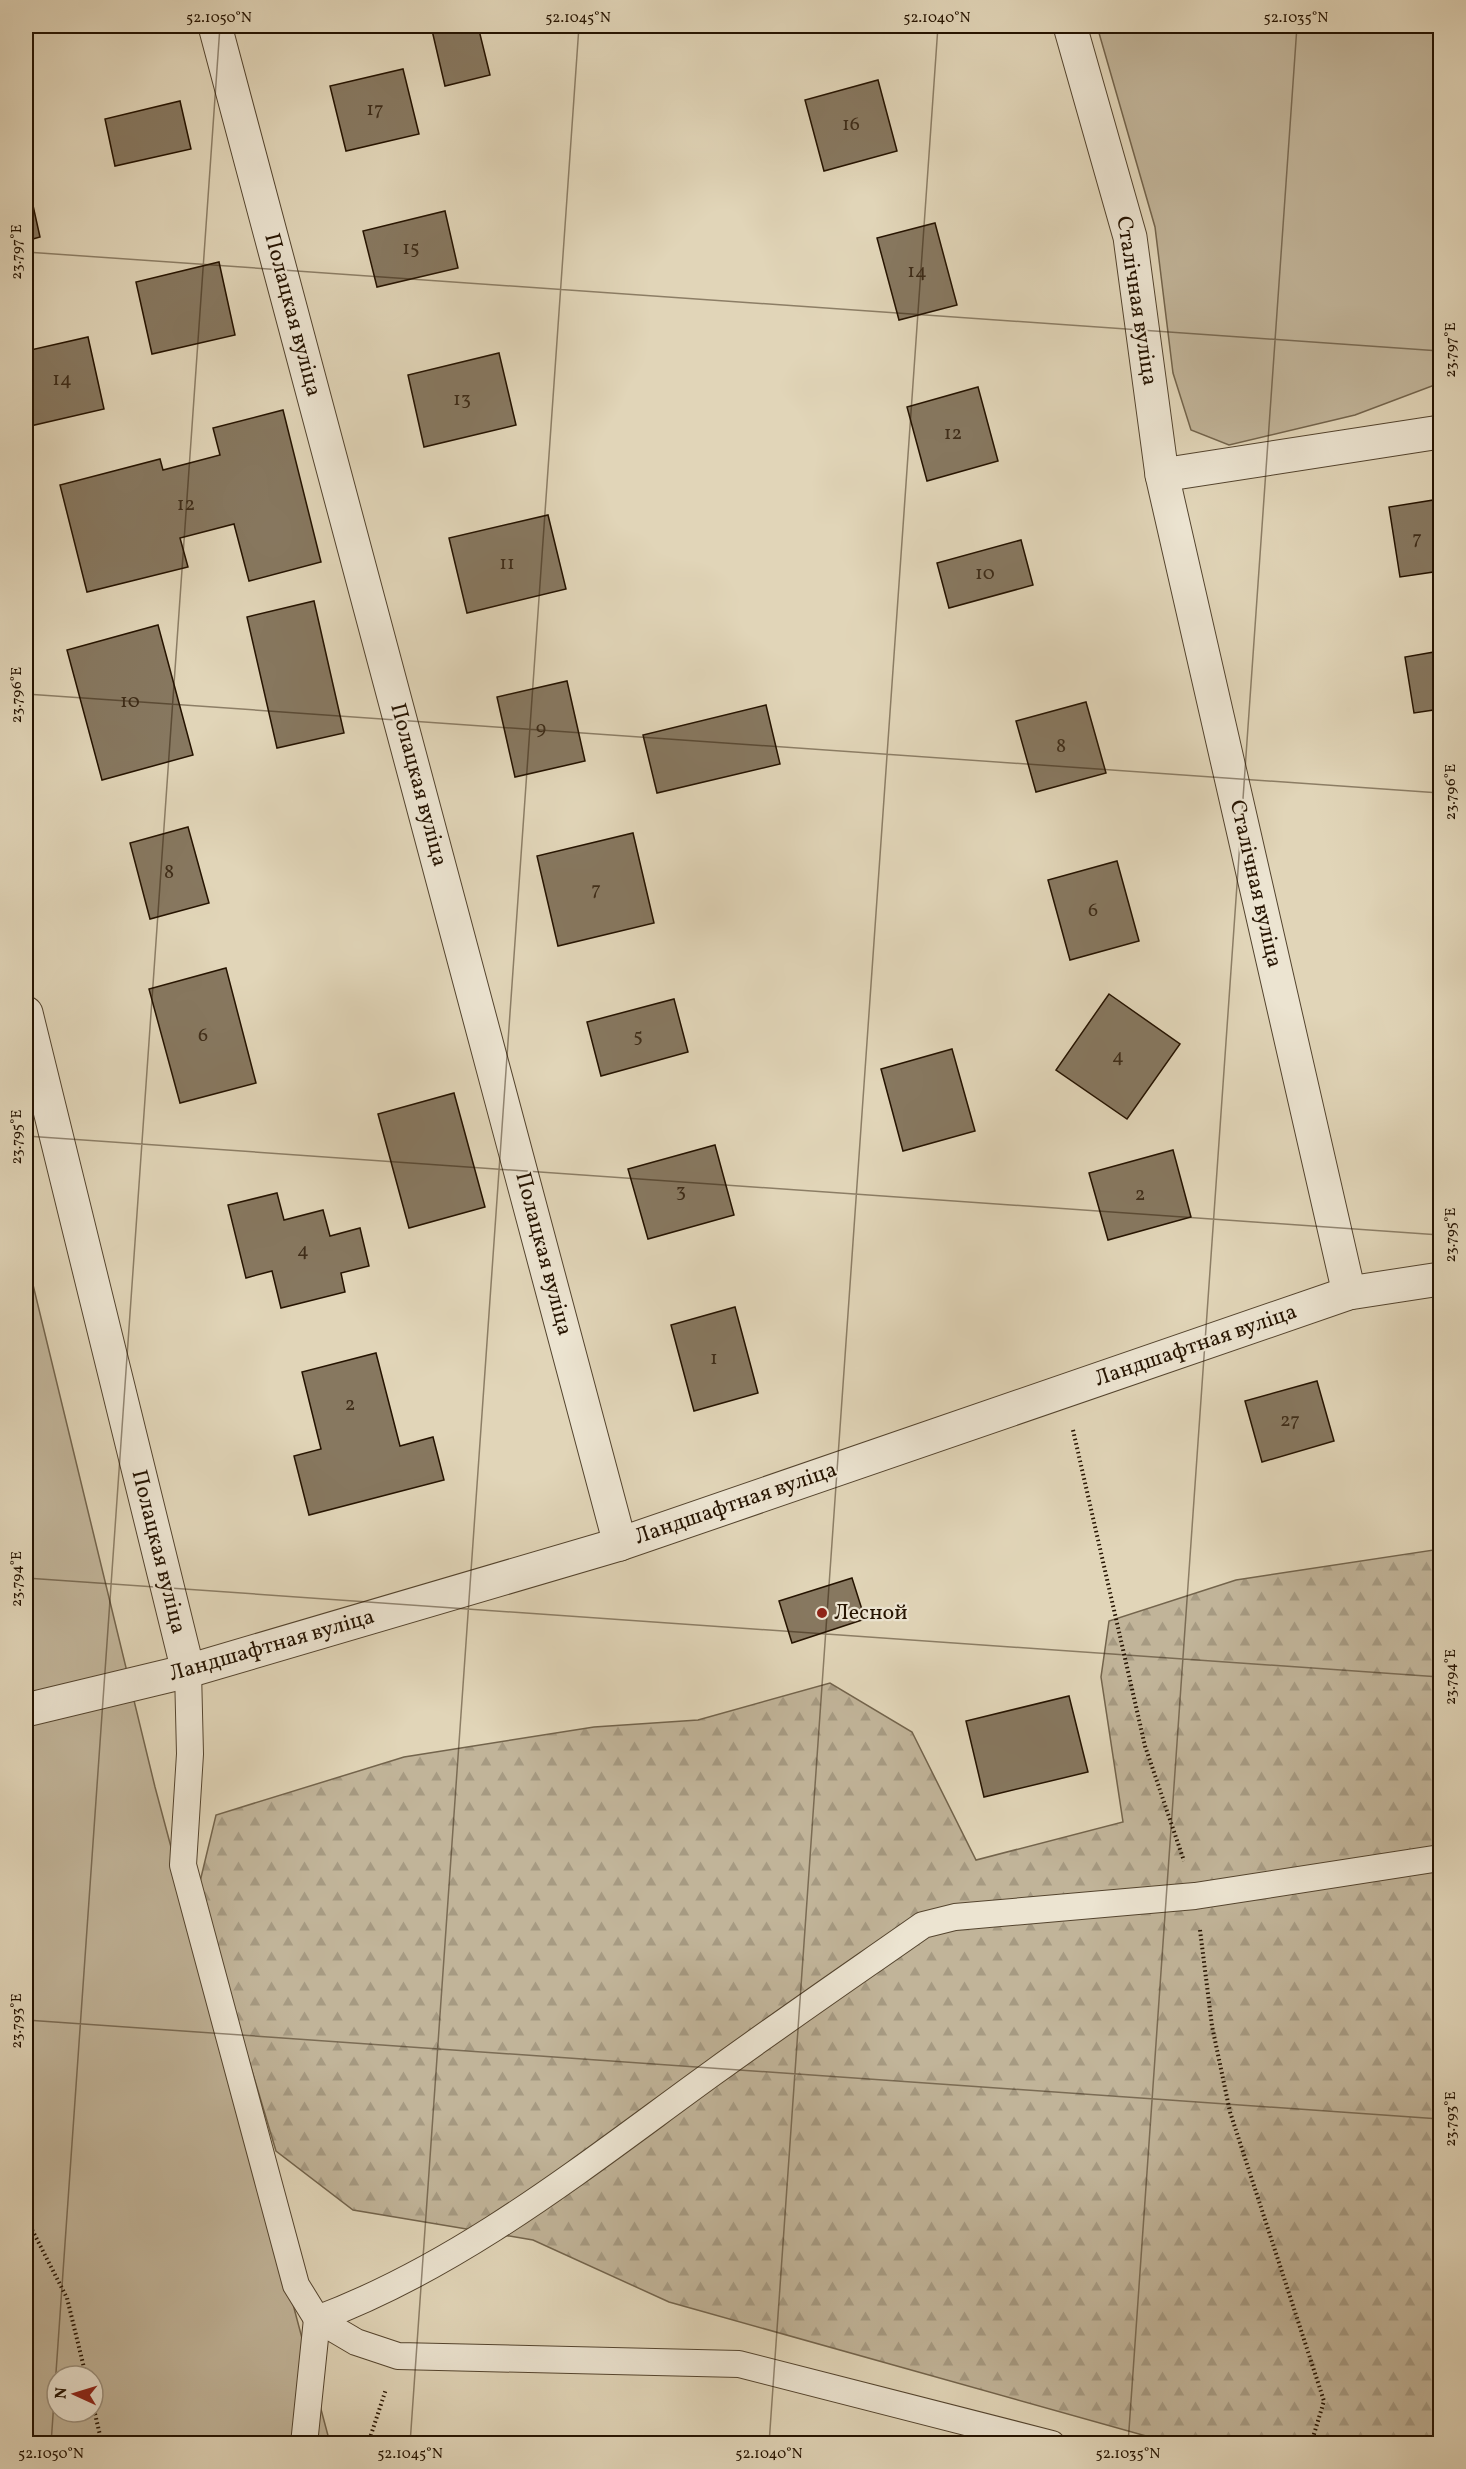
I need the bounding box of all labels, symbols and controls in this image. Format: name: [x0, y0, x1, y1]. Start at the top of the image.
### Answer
text: 52.1050°N: [186, 8, 252, 29]
text: 52.1045°N: [545, 8, 611, 29]
text: 52.1040°N: [903, 8, 971, 29]
text: 52.1035°N: [1264, 8, 1328, 29]
house number: 17: [366, 96, 384, 124]
house number: 16: [842, 111, 860, 139]
street label: Сталічная вуліца: [1107, 214, 1165, 388]
text: 23.797°E: [7, 224, 28, 280]
street label: Полацкая вуліца: [255, 230, 329, 400]
house number: 15: [402, 235, 420, 263]
house number: 14: [907, 258, 927, 286]
text: 23.797°E: [1441, 322, 1462, 378]
house number: 14: [52, 366, 72, 394]
house number: 13: [453, 386, 471, 414]
house number: 12: [944, 420, 962, 448]
house number: 12: [177, 491, 195, 519]
house number: 7: [1412, 525, 1422, 553]
house number: 11: [499, 550, 515, 578]
house number: 10: [975, 560, 995, 588]
text: 23.796°E: [7, 667, 28, 723]
house number: 10: [120, 688, 140, 716]
street label: Полацкая вуліца: [381, 700, 455, 870]
house number: 9: [536, 715, 546, 743]
house number: 8: [1056, 733, 1066, 761]
text: 23.796°E: [1441, 764, 1462, 820]
street label: Сталічная вуліца: [1221, 797, 1289, 971]
house number: 8: [164, 859, 174, 887]
house number: 7: [591, 876, 601, 904]
house number: 6: [1088, 897, 1098, 925]
house number: 6: [198, 1022, 208, 1050]
house number: 5: [633, 1023, 643, 1051]
house number: 4: [1112, 1043, 1124, 1071]
text: 23.795°E: [7, 1109, 28, 1165]
street label: Полацкая вуліца: [506, 1169, 580, 1339]
house number: 3: [676, 1178, 686, 1206]
house number: 2: [1135, 1181, 1145, 1209]
text: 23.795°E: [1441, 1207, 1462, 1263]
house number: 4: [297, 1237, 309, 1265]
street label: Ландшафтная вуліца: [1091, 1297, 1301, 1395]
house number: 1: [710, 1345, 718, 1373]
house number: 2: [345, 1391, 355, 1419]
house number: 27: [1280, 1407, 1300, 1435]
street label: Ландшафтная вуліца: [631, 1455, 841, 1553]
street label: Полацкая вуліца: [123, 1467, 193, 1637]
text: 23.794°E: [7, 1551, 28, 1607]
place label: Лесной: [834, 1598, 908, 1629]
street label: Ландшафтная вуліца: [166, 1602, 378, 1690]
marker: Лесной: [815, 1606, 829, 1620]
text: 23.794°E: [1441, 1649, 1462, 1705]
text: 23.793°E: [7, 1993, 28, 2049]
text: 23.793°E: [1441, 2091, 1462, 2147]
north arrow: [45, 2364, 105, 2424]
text: N: [51, 2386, 73, 2400]
text: 52.1050°N: [18, 2444, 84, 2465]
text: 52.1045°N: [377, 2444, 443, 2465]
text: 52.1040°N: [735, 2444, 803, 2465]
text: 52.1035°N: [1096, 2444, 1160, 2465]

